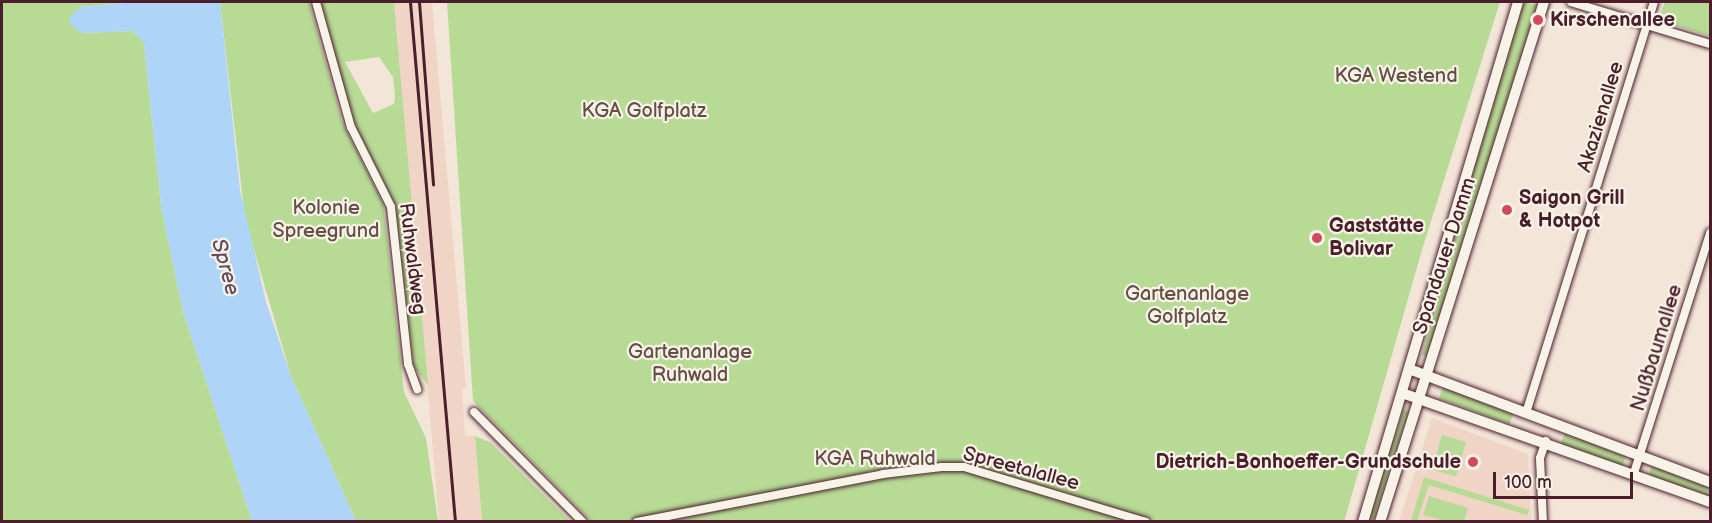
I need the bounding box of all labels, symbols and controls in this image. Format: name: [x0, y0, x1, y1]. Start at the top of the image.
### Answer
place label: Kirschenallee: [1550, 8, 1675, 32]
marker: Kirschenallee: [1531, 13, 1545, 27]
street label: Akazienallee: [1573, 59, 1629, 175]
park label: KGA Westend: [1334, 64, 1458, 88]
park label: KGA Golfplatz: [582, 99, 706, 123]
street label: Spandauer Damm: [1408, 175, 1482, 337]
place label: Saigon Grill & Hotpot: [1519, 186, 1624, 233]
park label: Kolonie Spreegrund: [273, 196, 379, 243]
street label: Ruhwaldweg: [393, 202, 431, 316]
marker: Saigon Grill & Hotpot: [1500, 203, 1514, 217]
place label: Gaststätte Bolivar: [1329, 214, 1424, 261]
marker: Gaststätte Bolivar: [1310, 231, 1324, 245]
water label: Spree: [205, 236, 245, 298]
park label: Gartenanlage Golfplatz: [1125, 282, 1249, 329]
street label: Nußbaumallee: [1626, 282, 1688, 414]
park label: Gartenanlage Ruhwald: [628, 341, 752, 388]
street label: Spreetalallee: [960, 442, 1082, 496]
park label: KGA Ruhwald: [814, 447, 936, 471]
place label: Dietrich-Bonhoeffer-Grundschule: [1155, 450, 1461, 474]
marker: Dietrich-Bonhoeffer-Grundschule: [1466, 455, 1480, 469]
scale bar: [1496, 460, 1636, 498]
text: 100 m: [1504, 472, 1552, 493]

